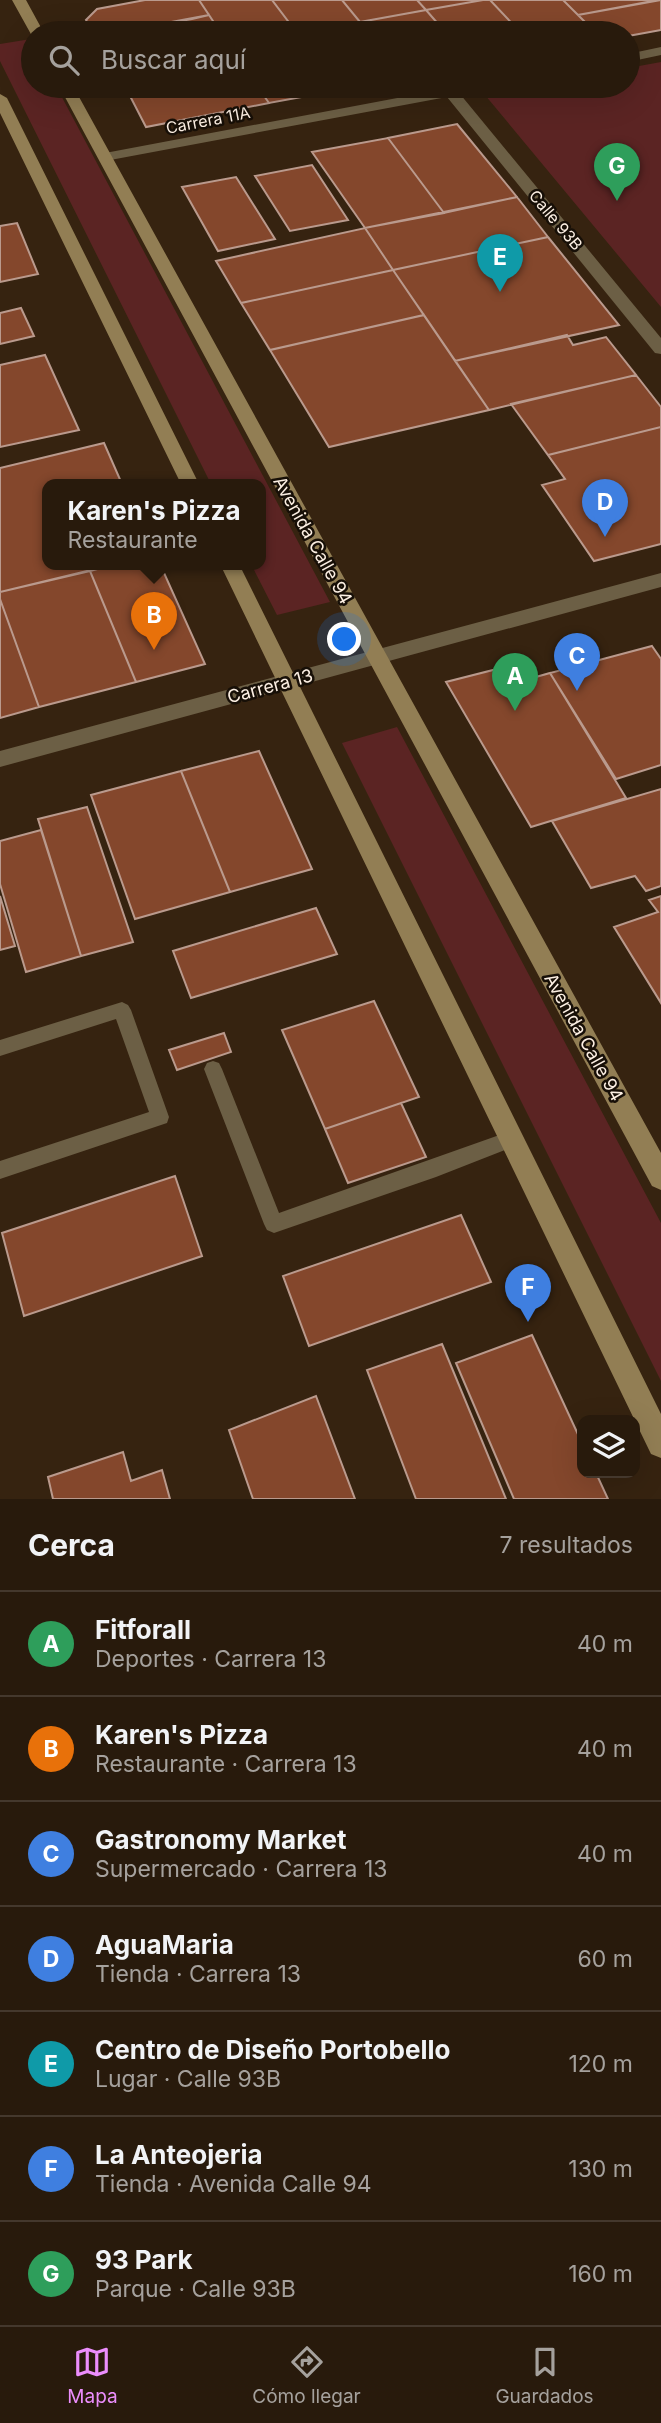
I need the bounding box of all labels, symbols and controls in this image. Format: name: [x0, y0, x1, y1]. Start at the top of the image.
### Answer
search box: [21, 21, 640, 98]
icon: search: [45, 41, 83, 79]
text: Buscar aquí: [101, 44, 246, 75]
street label: Carrera 11A: [164, 102, 252, 138]
pin: G: [594, 143, 640, 201]
street label: Calle 93B: [525, 186, 587, 254]
pin: E: [477, 234, 523, 292]
street label: Avenida Calle 94: [269, 472, 357, 608]
popup: [42, 479, 266, 570]
pin: D: [582, 479, 628, 537]
text: Karen's Pizza: [68, 495, 240, 526]
text: Restaurante: [68, 526, 198, 554]
pin: B: [131, 592, 177, 650]
your location: [327, 622, 361, 656]
pin: C: [554, 633, 600, 691]
pin: A: [492, 653, 538, 711]
street label: Carrera 13: [225, 665, 315, 707]
street label: Avenida Calle 94: [540, 969, 628, 1105]
pin: F: [505, 1264, 551, 1322]
map controls: [577, 1415, 640, 1478]
button: layers: [577, 1415, 640, 1478]
text: Cerca: [28, 1527, 115, 1563]
text: 7 resultados: [500, 1531, 633, 1559]
text: Fitforall: [95, 1614, 191, 1645]
text: A: [42, 1630, 60, 1658]
text: 40 m: [577, 1630, 633, 1658]
text: Deportes · Carrera 13: [95, 1645, 326, 1673]
text: Karen's Pizza: [95, 1719, 268, 1750]
text: B: [43, 1735, 59, 1763]
text: 40 m: [577, 1735, 633, 1763]
text: Restaurante · Carrera 13: [95, 1750, 357, 1778]
text: Gastronomy Market: [95, 1824, 347, 1855]
text: C: [42, 1840, 60, 1868]
text: 40 m: [577, 1840, 633, 1868]
text: Supermercado · Carrera 13: [95, 1855, 387, 1883]
text: AguaMaria: [95, 1929, 234, 1960]
text: D: [43, 1945, 59, 1973]
text: 60 m: [578, 1945, 633, 1973]
text: Tienda · Carrera 13: [95, 1960, 301, 1988]
text: Centro de Diseño Portobello: [95, 2034, 450, 2065]
text: E: [44, 2050, 58, 2078]
text: 120 m: [568, 2050, 633, 2078]
text: Lugar · Calle 93B: [95, 2065, 281, 2093]
text: La Anteojeria: [95, 2139, 263, 2170]
text: F: [44, 2155, 58, 2183]
text: 130 m: [568, 2155, 633, 2183]
text: Tienda · Avenida Calle 94: [95, 2170, 372, 2198]
text: 93 Park: [95, 2244, 193, 2275]
text: G: [42, 2260, 60, 2288]
text: 160 m: [568, 2260, 633, 2288]
text: Parque · Calle 93B: [95, 2275, 296, 2303]
tab: Mapa: [67, 2343, 118, 2408]
tab: Cómo llegar: [252, 2343, 361, 2408]
tab: Guardados: [495, 2343, 594, 2408]

